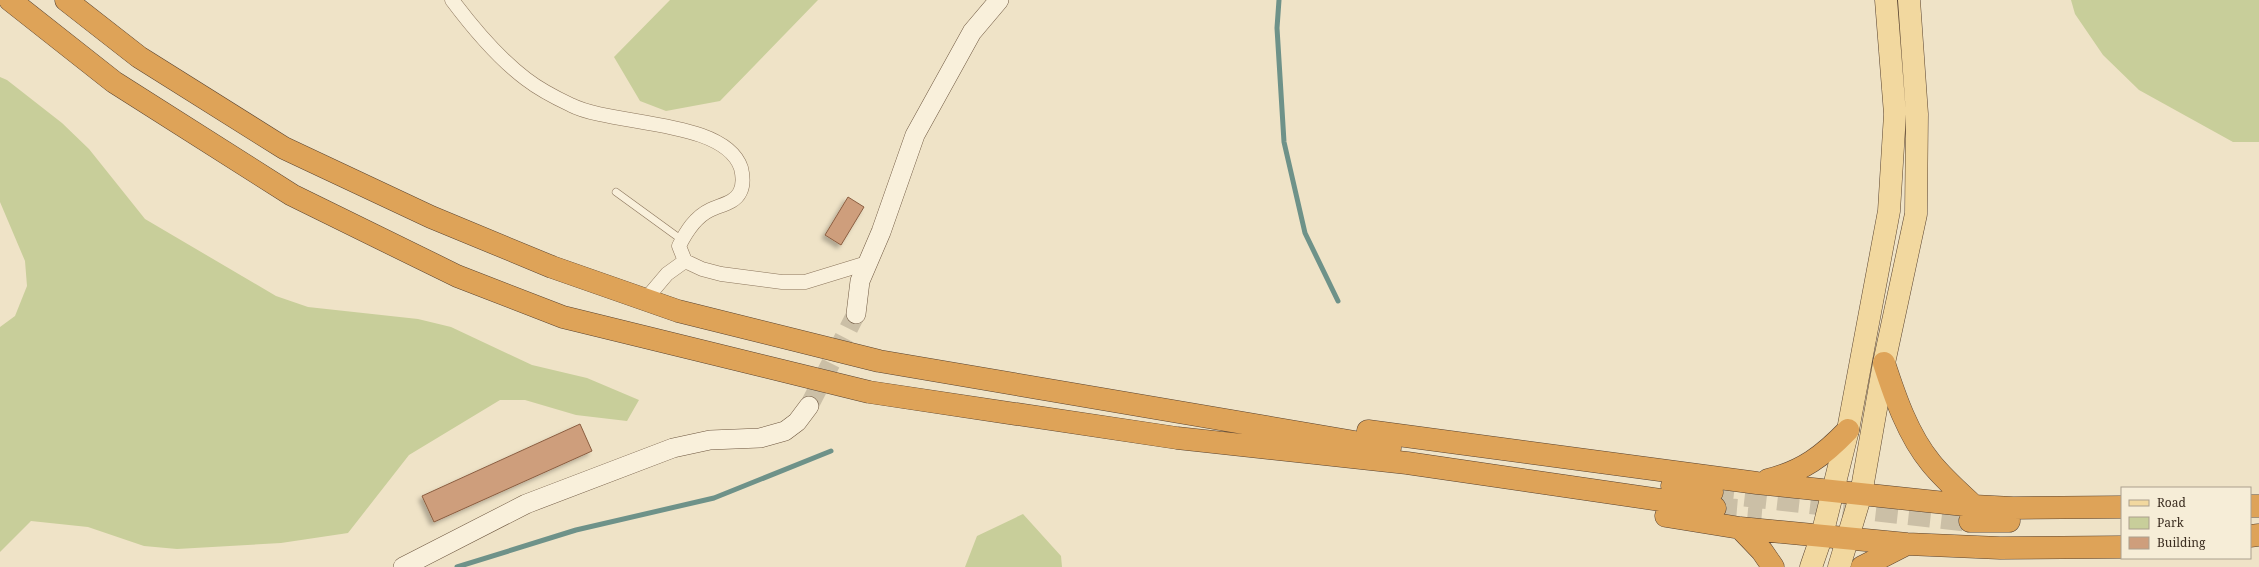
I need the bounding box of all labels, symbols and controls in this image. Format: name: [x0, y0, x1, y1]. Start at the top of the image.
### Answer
legend: [2121, 487, 2251, 559]
text: Road: [2157, 494, 2187, 511]
text: Park: [2157, 514, 2185, 531]
text: Building: [2157, 534, 2206, 551]

